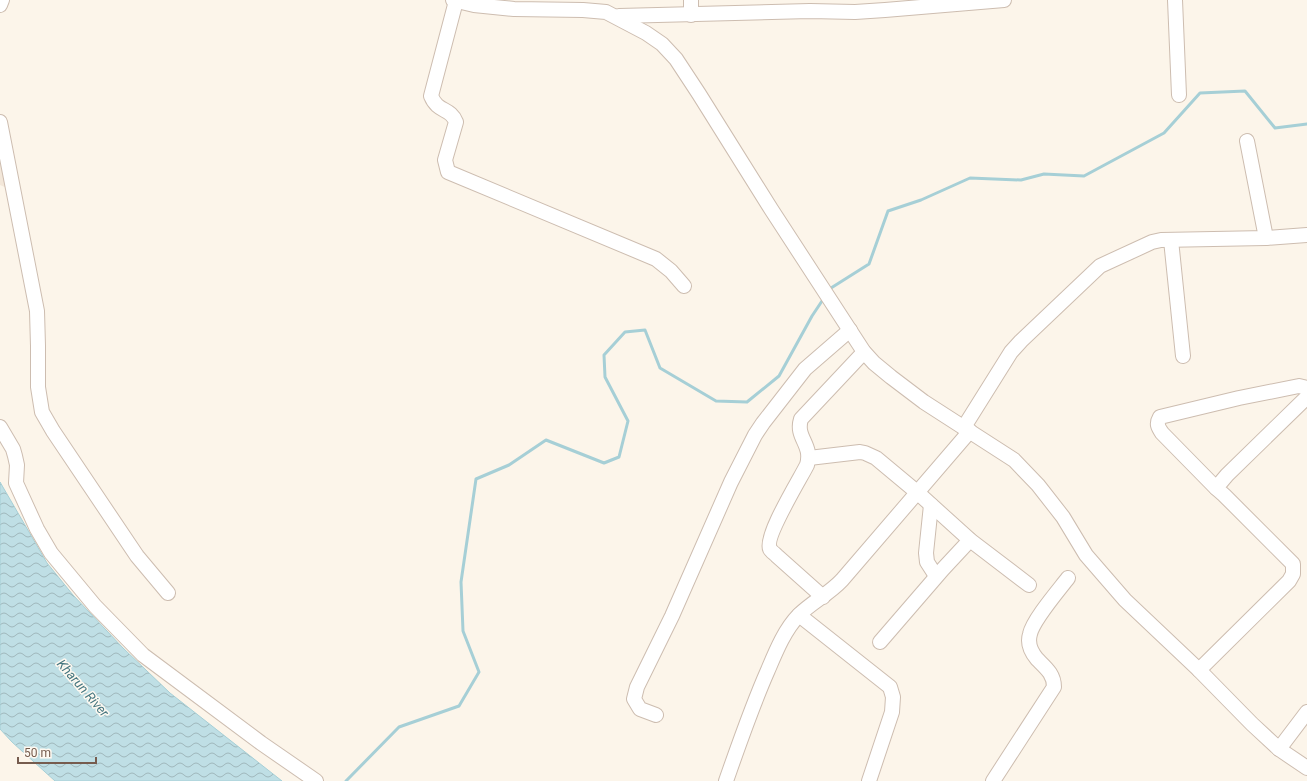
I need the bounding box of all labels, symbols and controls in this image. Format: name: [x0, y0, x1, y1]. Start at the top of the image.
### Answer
water label: Kharun River: [54, 656, 112, 720]
scale bar: [18, 739, 96, 765]
text: 50 m: [24, 746, 51, 760]

